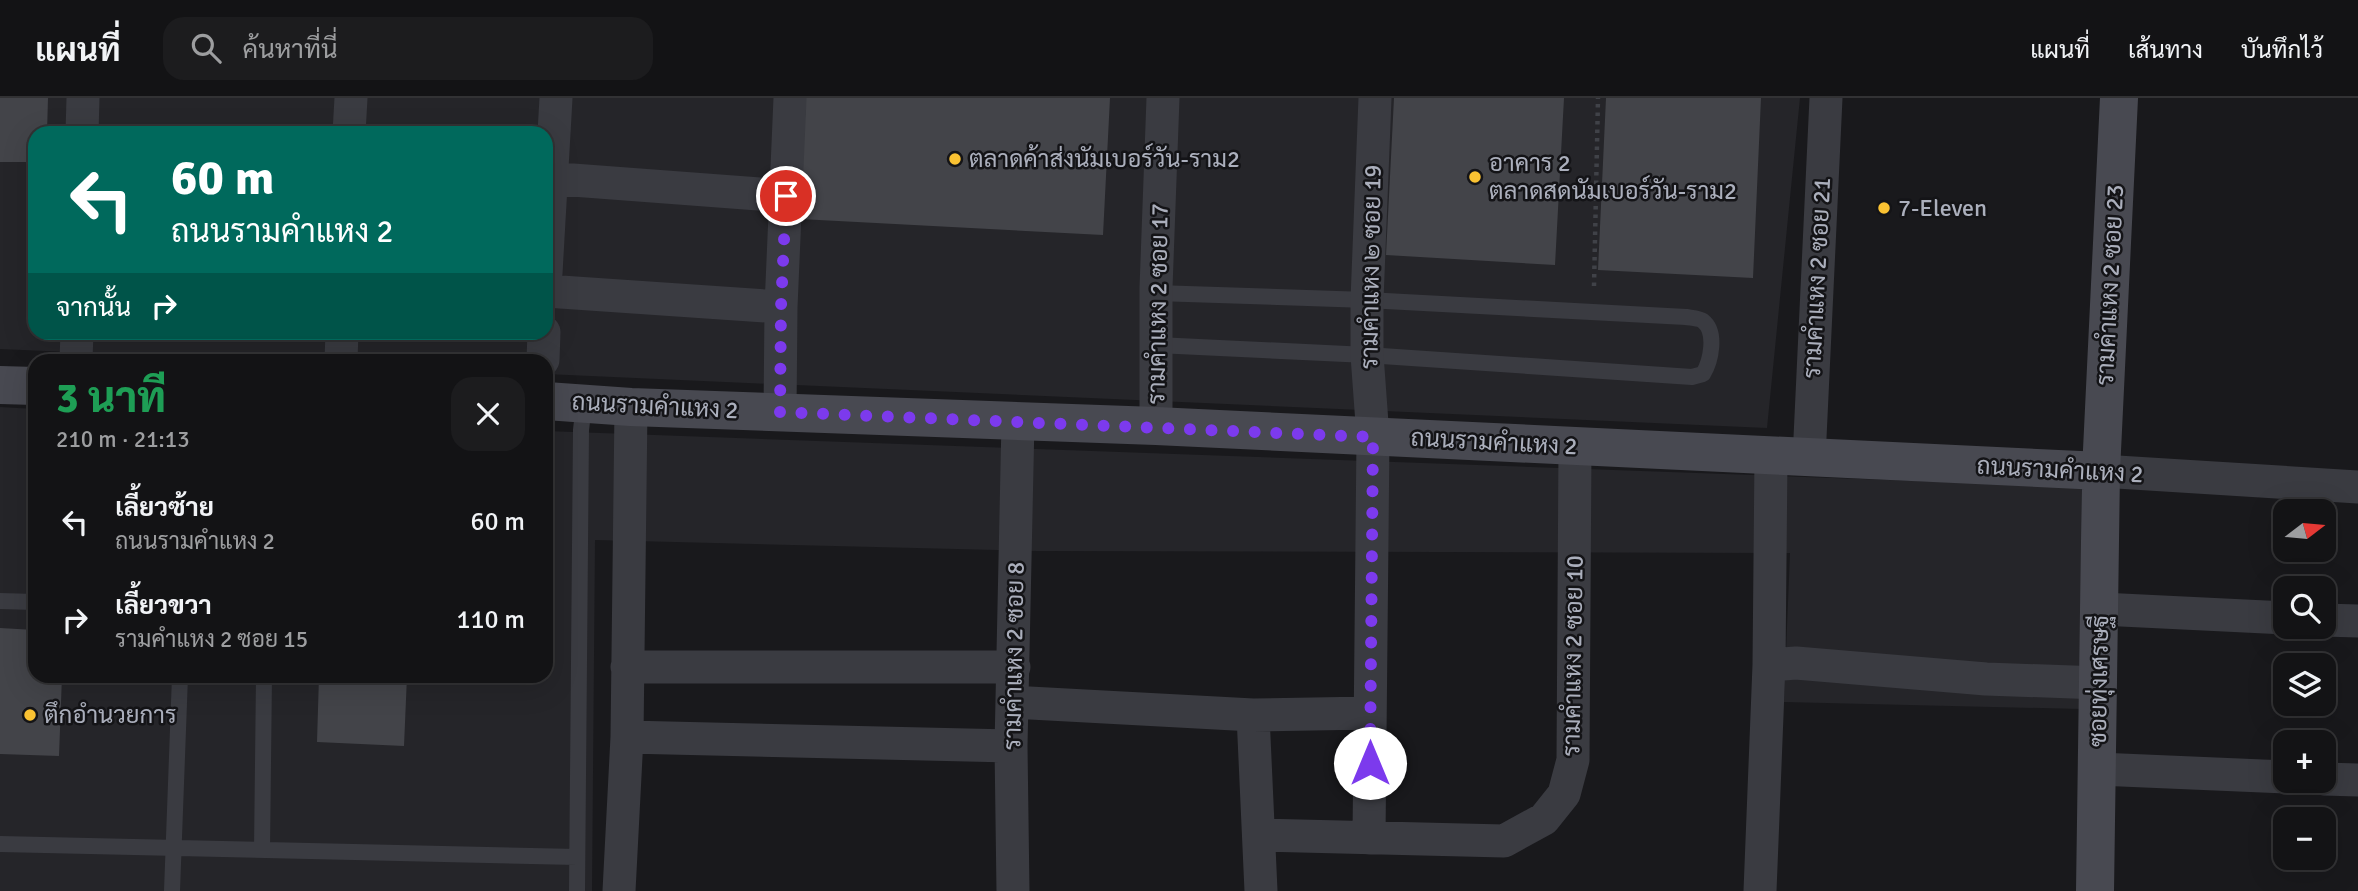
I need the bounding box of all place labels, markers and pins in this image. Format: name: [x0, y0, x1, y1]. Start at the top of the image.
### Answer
place label: ตลาดค้าส่งนัมเบอร์วัน-ราม2: [969, 143, 1240, 174]
place label: อาคาร 2 ตลาดสดนัมเบอร์วัน-ราม2: [1489, 148, 1737, 206]
marker: ตลาดค้าส่งนัมเบอร์วัน-ราม2: [947, 151, 963, 167]
pin: [756, 166, 816, 226]
marker: อาคาร 2 ตลาดสดนัมเบอร์วัน-ราม2: [1467, 169, 1483, 185]
place label: 7-Eleven: [1898, 193, 1987, 223]
marker: 7-Eleven: [1876, 200, 1892, 216]
place label: ตึกอำนวยการ: [44, 700, 177, 730]
marker: ตึกอำนวยการ: [22, 707, 38, 723]

